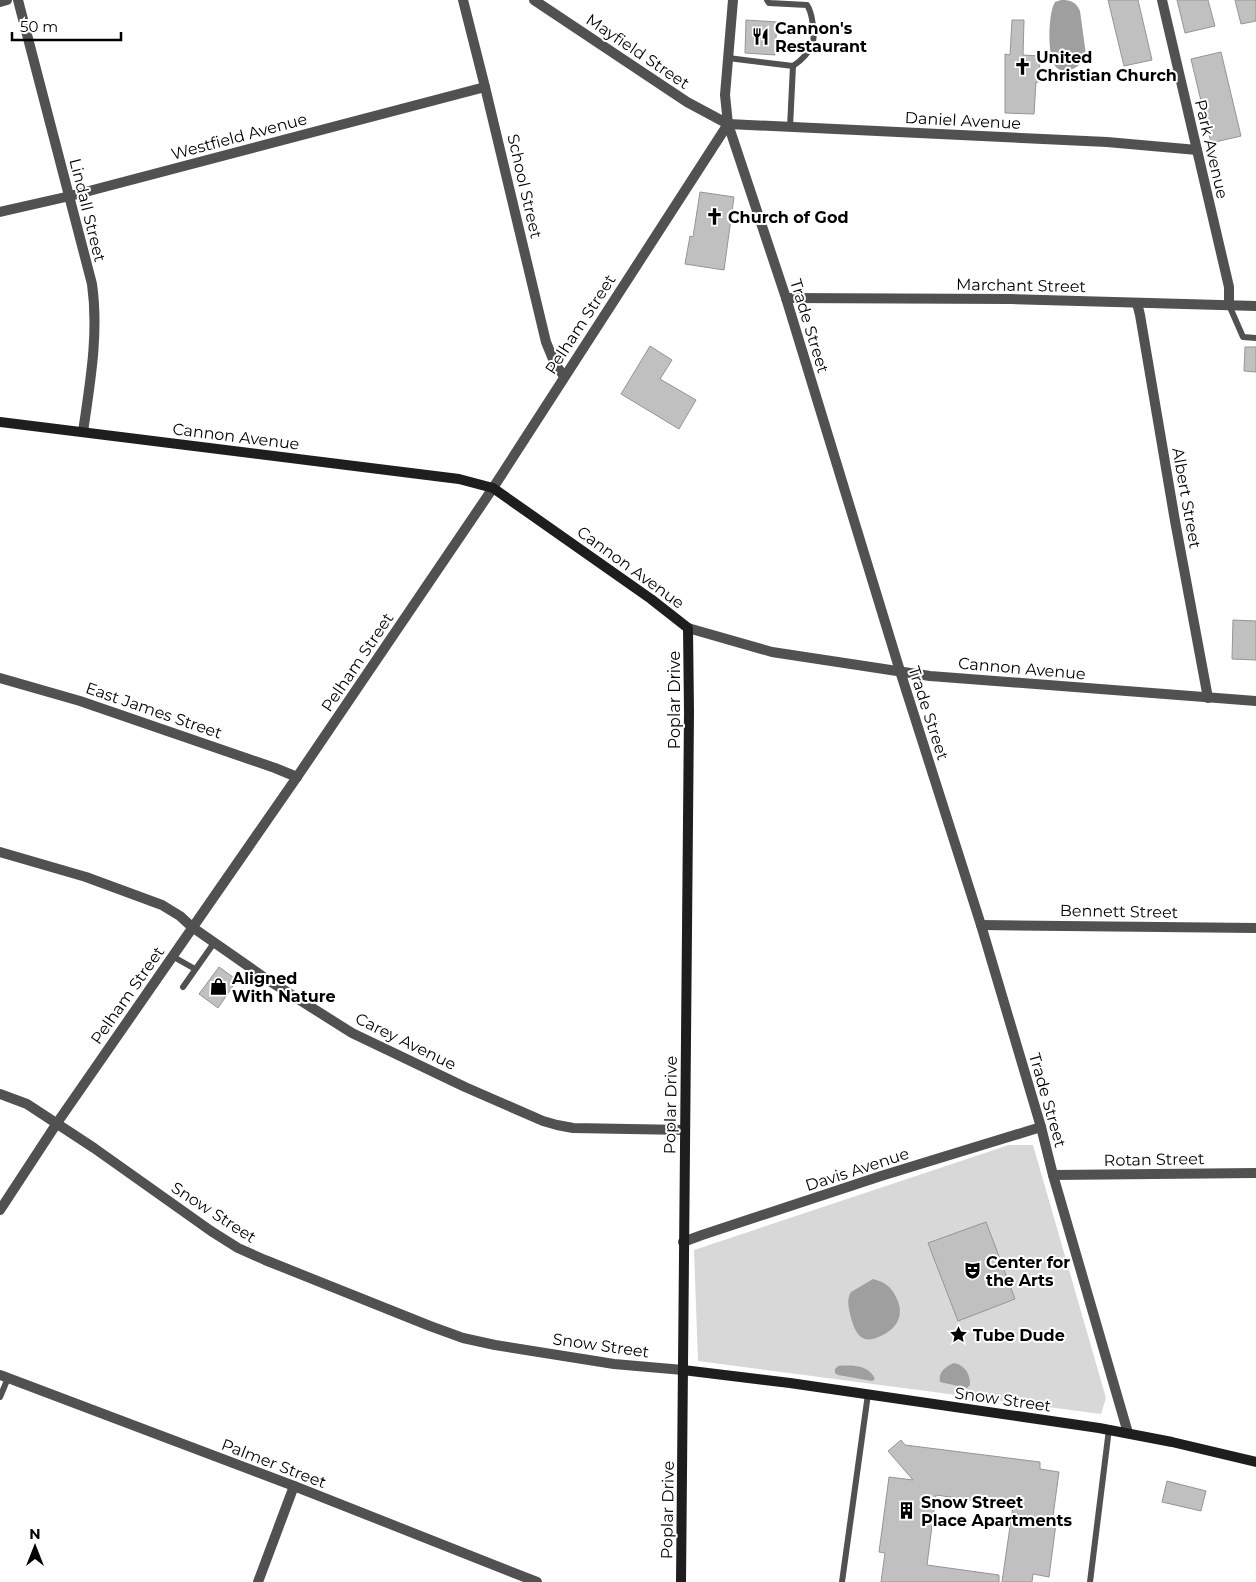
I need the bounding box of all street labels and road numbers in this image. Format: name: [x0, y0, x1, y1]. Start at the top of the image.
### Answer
street label: Mayfield Street: [583, 10, 693, 93]
street label: Park Avenue: [1191, 98, 1232, 201]
street label: Daniel Avenue: [904, 108, 1022, 133]
street label: Westfield Avenue: [169, 109, 309, 164]
street label: School Street: [503, 132, 546, 241]
street label: Lindall Street: [65, 156, 110, 264]
street label: Pelham Street: [541, 270, 620, 378]
street label: Marchant Street: [956, 275, 1087, 296]
street label: Trade Street: [786, 277, 833, 376]
street label: Cannon Avenue: [171, 419, 300, 454]
street label: Albert Street: [1168, 446, 1205, 550]
street label: Cannon Avenue: [573, 522, 688, 613]
street label: Pelham Street: [317, 609, 398, 715]
street label: Poplar Drive: [665, 651, 684, 749]
street label: Cannon Avenue: [958, 653, 1086, 684]
street label: Trade Street: [904, 664, 953, 763]
street label: East James Street: [83, 678, 225, 743]
street label: Bennett Street: [1060, 901, 1179, 922]
street label: Pelham Street: [87, 942, 168, 1048]
street label: Carey Avenue: [352, 1009, 459, 1074]
street label: Trade Street: [1025, 1051, 1070, 1150]
street label: Poplar Drive: [660, 1056, 681, 1154]
street label: Davis Avenue: [803, 1144, 911, 1195]
street label: Rotan Street: [1104, 1149, 1205, 1170]
street label: Snow Street: [168, 1178, 260, 1247]
street label: Snow Street: [552, 1329, 651, 1362]
street label: Snow Street: [954, 1383, 1053, 1416]
street label: Palmer Street: [219, 1435, 329, 1492]
street label: Poplar Drive: [657, 1461, 678, 1559]

